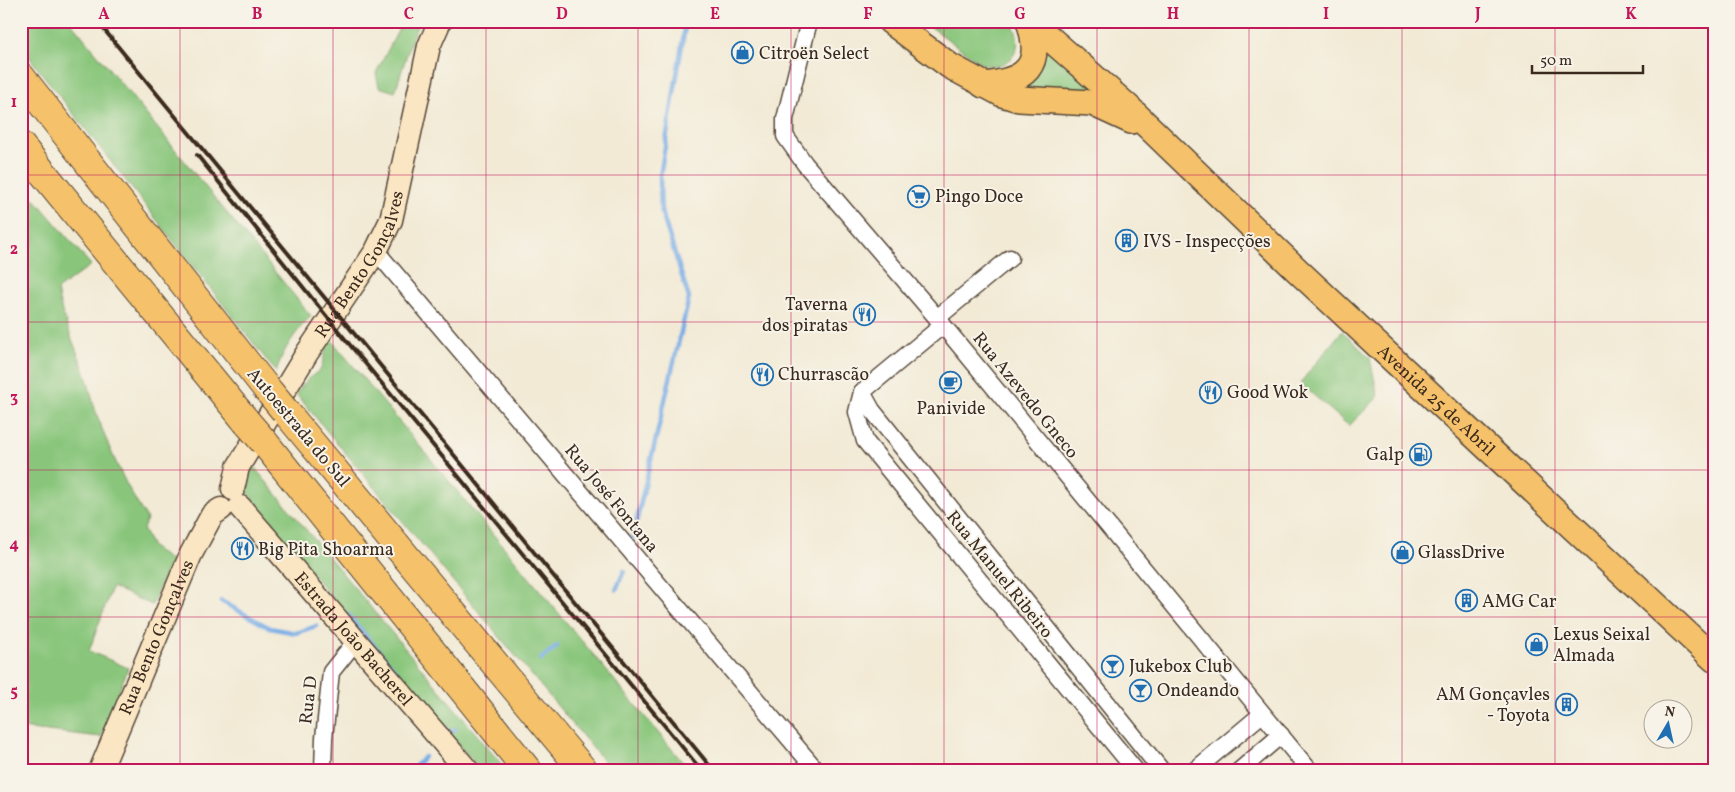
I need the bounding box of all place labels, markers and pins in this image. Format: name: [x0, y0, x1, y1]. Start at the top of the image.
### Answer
shop icon: Citroën Select: [731, 41, 755, 65]
place label: Citroën Select: [759, 42, 869, 67]
supermarket icon: Pingo Doce: [907, 184, 931, 208]
place label: Pingo Doce: [935, 185, 1023, 210]
building icon: IVS - Inspecções: [1115, 229, 1139, 253]
place label: IVS - Inspecções: [1143, 230, 1271, 255]
place label: Taverna dos piratas: [762, 293, 848, 339]
restaurant icon: Taverna dos piratas: [852, 302, 876, 326]
restaurant icon: Churrascão: [750, 362, 774, 386]
place label: Churrascão: [778, 363, 869, 388]
cafe icon: Panivide: [939, 371, 963, 395]
restaurant icon: Good Wok: [1199, 380, 1223, 404]
place label: Good Wok: [1227, 381, 1309, 406]
place label: Panivide: [916, 397, 986, 422]
fuel station icon: Galp: [1408, 442, 1432, 466]
place label: Galp: [1366, 443, 1404, 468]
restaurant icon: Big Pita Shoarma: [230, 537, 254, 561]
place label: Big Pita Shoarma: [258, 538, 394, 563]
shop icon: GlassDrive: [1390, 540, 1414, 564]
place label: GlassDrive: [1418, 541, 1505, 566]
building icon: AMG Car: [1454, 589, 1478, 613]
place label: AMG Car: [1482, 590, 1557, 615]
place label: Lexus Seixal Almada: [1553, 623, 1650, 669]
shop icon: Lexus Seixal Almada: [1525, 632, 1549, 656]
bar icon: Jukebox Club: [1101, 654, 1125, 678]
place label: Jukebox Club: [1129, 655, 1232, 680]
bar icon: Ondeando: [1129, 678, 1153, 702]
place label: Ondeando: [1157, 679, 1239, 704]
place label: AM Gonçavles - Toyota: [1436, 683, 1550, 729]
building icon: AM Gonçavles - Toyota: [1554, 692, 1578, 716]

